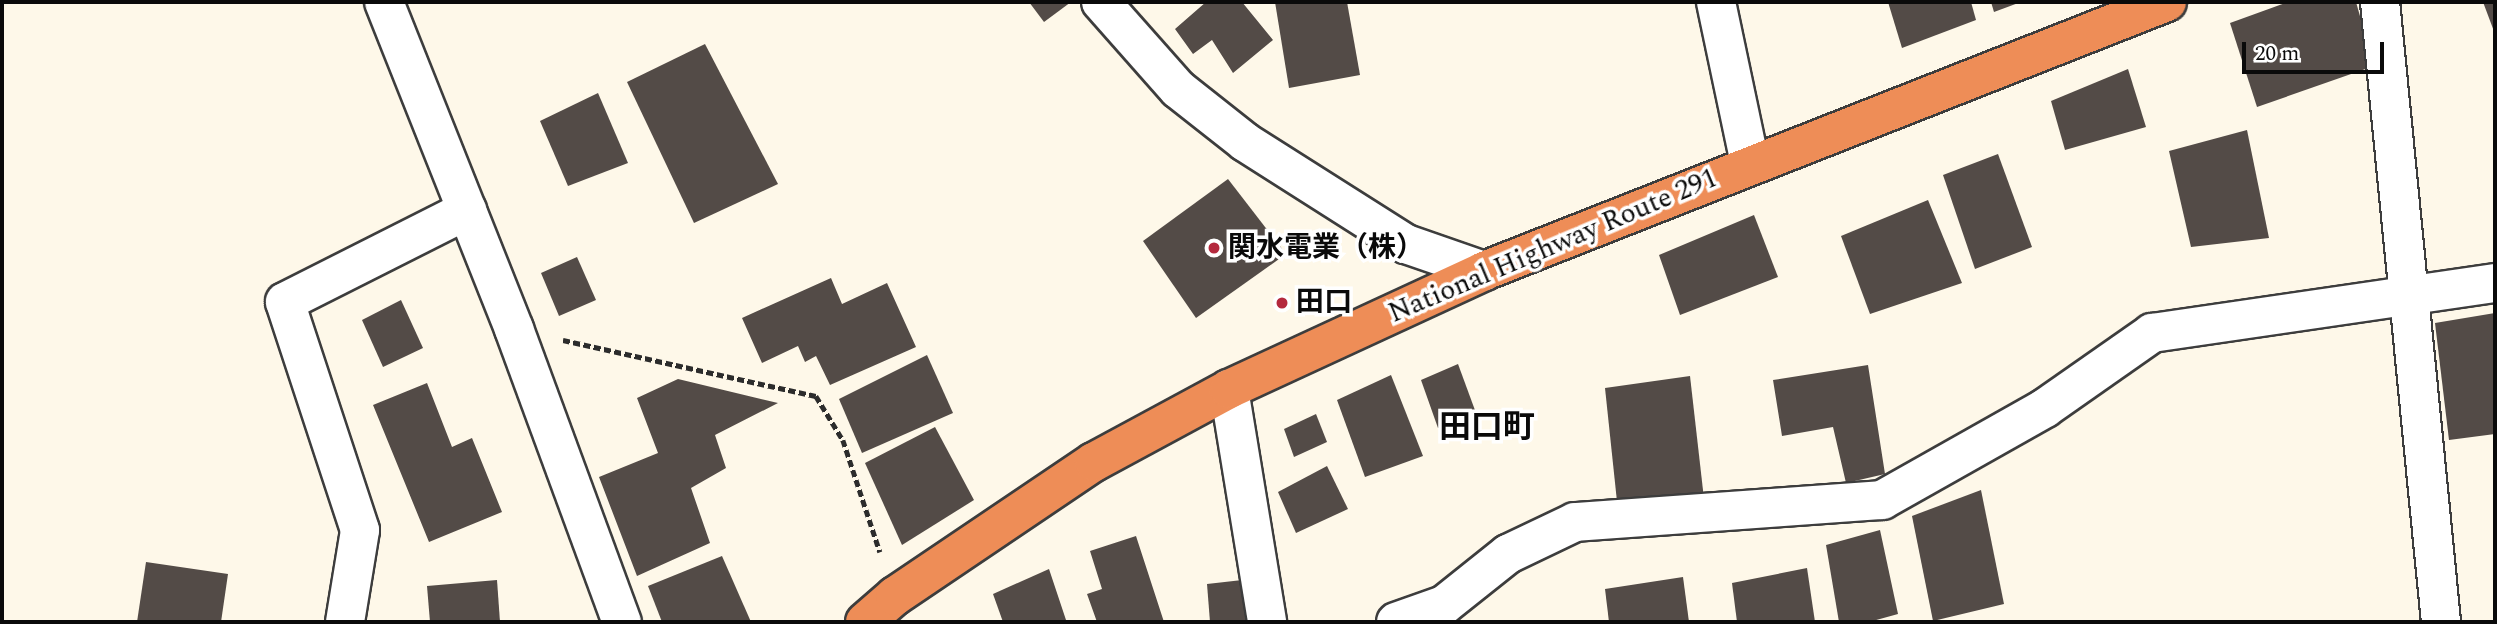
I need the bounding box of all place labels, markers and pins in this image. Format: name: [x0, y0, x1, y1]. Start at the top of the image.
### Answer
place label: 関水電業（株）: [1228, 231, 1424, 265]
marker: 関水電業（株）: [1206, 240, 1222, 256]
place label: 田口: [1296, 286, 1352, 320]
marker: 田口: [1274, 295, 1290, 311]

